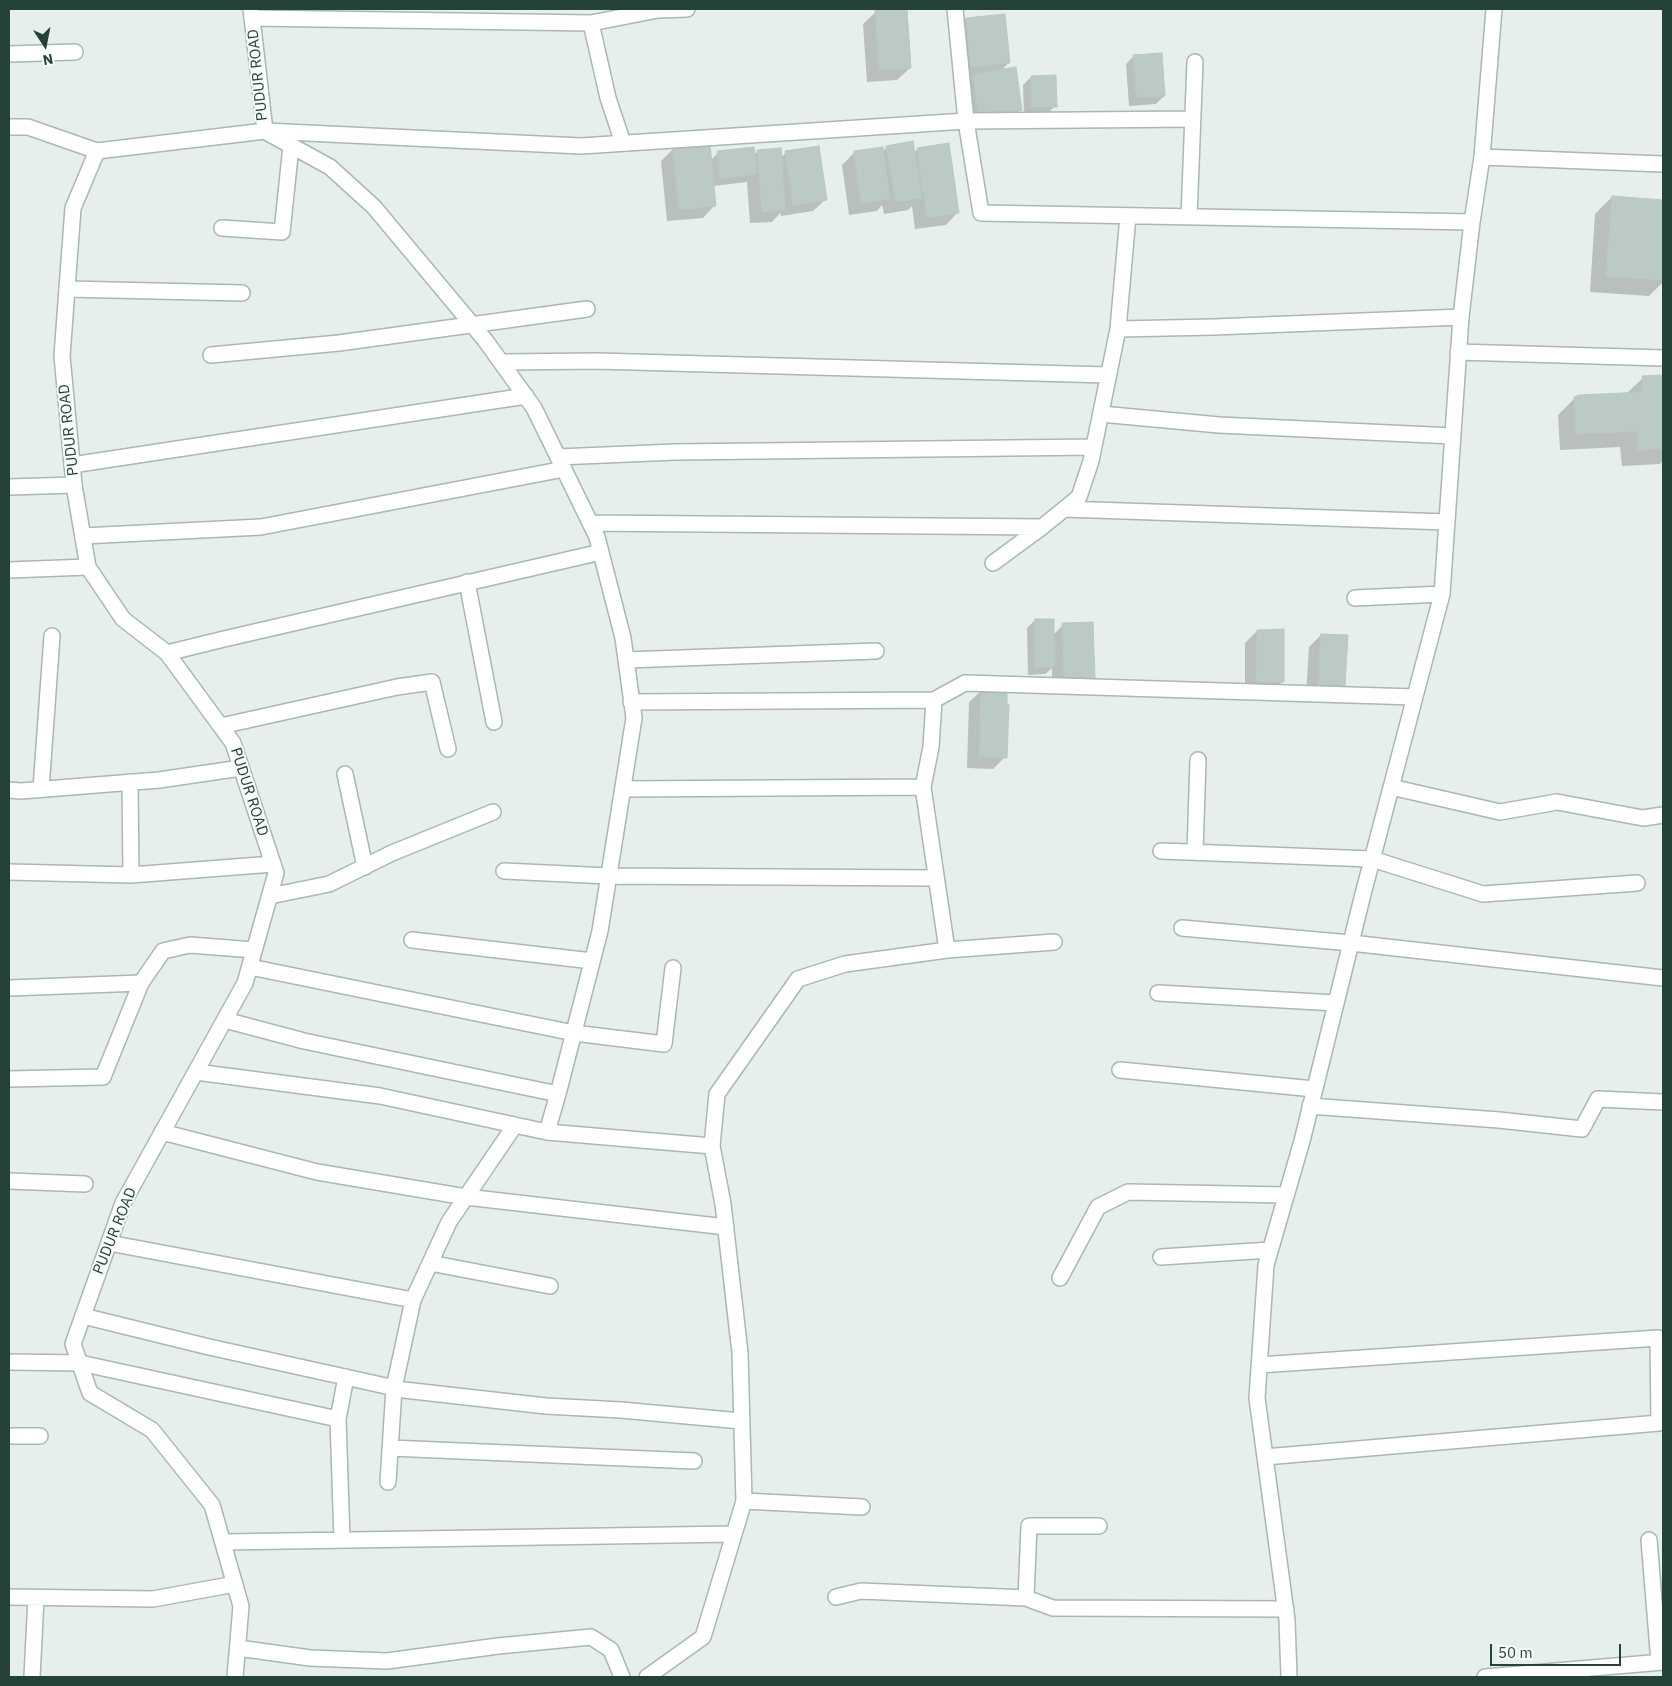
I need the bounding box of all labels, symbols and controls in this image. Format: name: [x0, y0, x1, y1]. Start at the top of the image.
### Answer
north arrow: [20, 20, 70, 70]
street label: PUDUR ROAD: [244, 28, 272, 122]
text: N: [41, 50, 55, 70]
street label: PUDUR ROAD: [55, 383, 83, 477]
street label: PUDUR ROAD: [226, 745, 272, 839]
street label: PUDUR ROAD: [89, 1185, 141, 1277]
scale bar: [1492, 1634, 1623, 1666]
text: 50 m: [1498, 1643, 1533, 1662]

